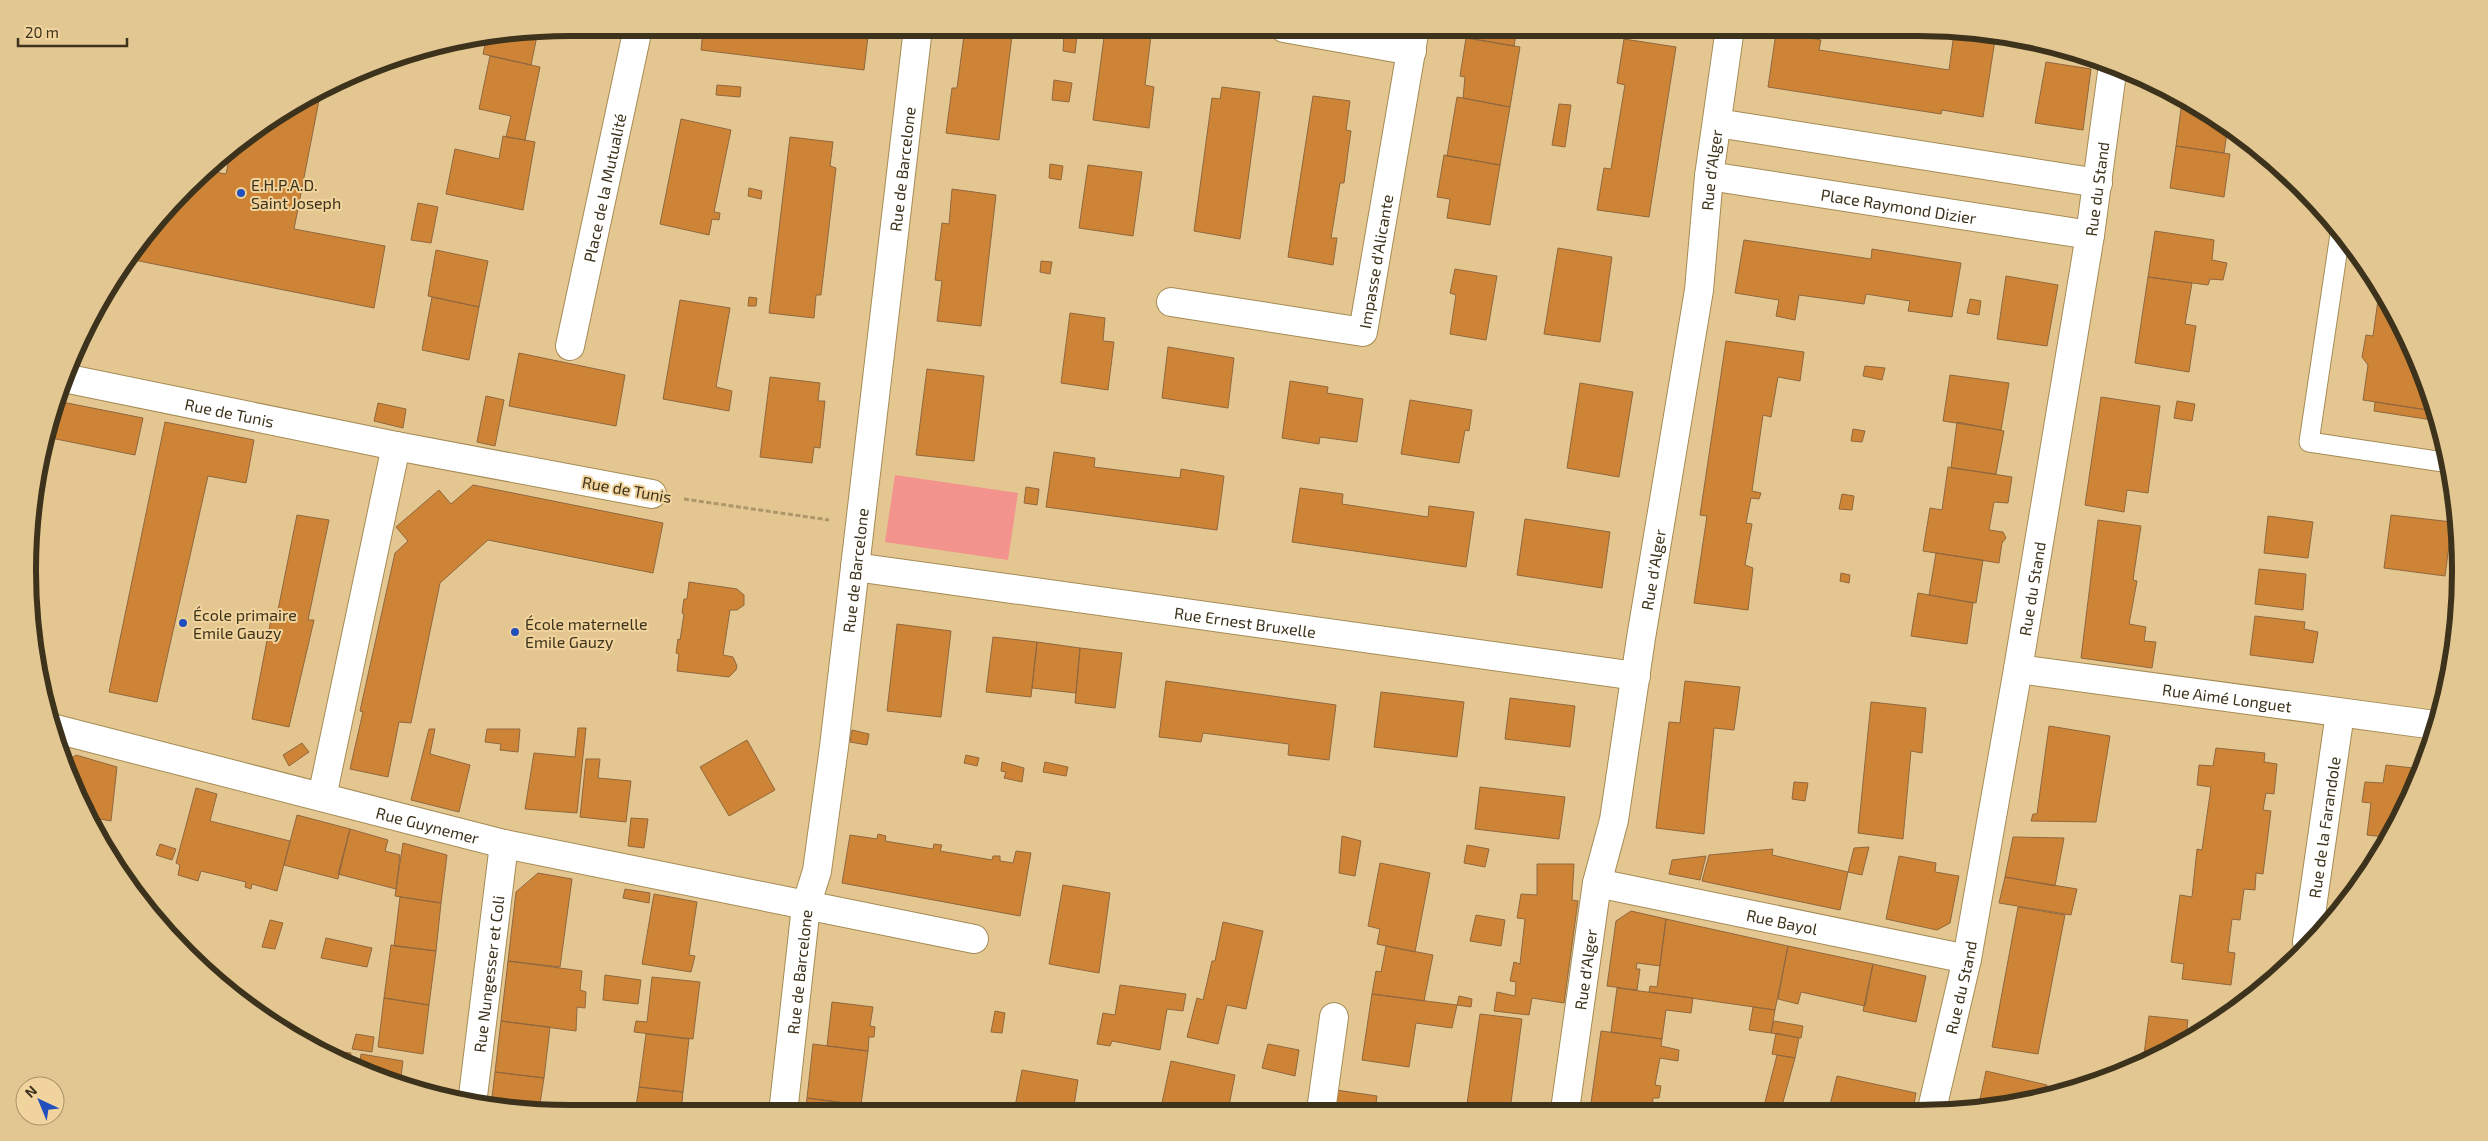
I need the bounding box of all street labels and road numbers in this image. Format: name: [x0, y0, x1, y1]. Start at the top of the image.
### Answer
street label: Rue de Barcelone: [885, 106, 918, 232]
street label: Place de la Mutualité: [579, 111, 629, 264]
street label: Rue d'Alger: [1697, 127, 1725, 211]
street label: Rue du Stand: [2080, 140, 2112, 237]
street label: Place Raymond Dizier: [1820, 184, 1978, 227]
street label: Impasse d'Alicante: [1354, 193, 1396, 330]
street label: Rue de Tunis: [183, 394, 276, 430]
street label: Rue de Tunis: [581, 472, 673, 506]
street label: Rue de Barcelone: [838, 507, 871, 634]
street label: Rue d'Alger: [1636, 527, 1669, 611]
street label: Rue du Stand: [2014, 540, 2049, 637]
street label: Rue Ernest Bruxelle: [1173, 602, 1317, 641]
street label: Rue Aimé Longuet: [2161, 679, 2293, 715]
street label: Rue de la Farandole: [2304, 755, 2343, 899]
street label: Rue Guynemer: [374, 802, 482, 847]
street label: Rue Nungesser et Coli: [469, 894, 507, 1054]
street label: Rue Bayol: [1745, 904, 1820, 938]
street label: Rue de Barcelone: [782, 908, 815, 1035]
street label: Rue d'Alger: [1570, 927, 1600, 1011]
street label: Rue du Stand: [1940, 939, 1980, 1036]

